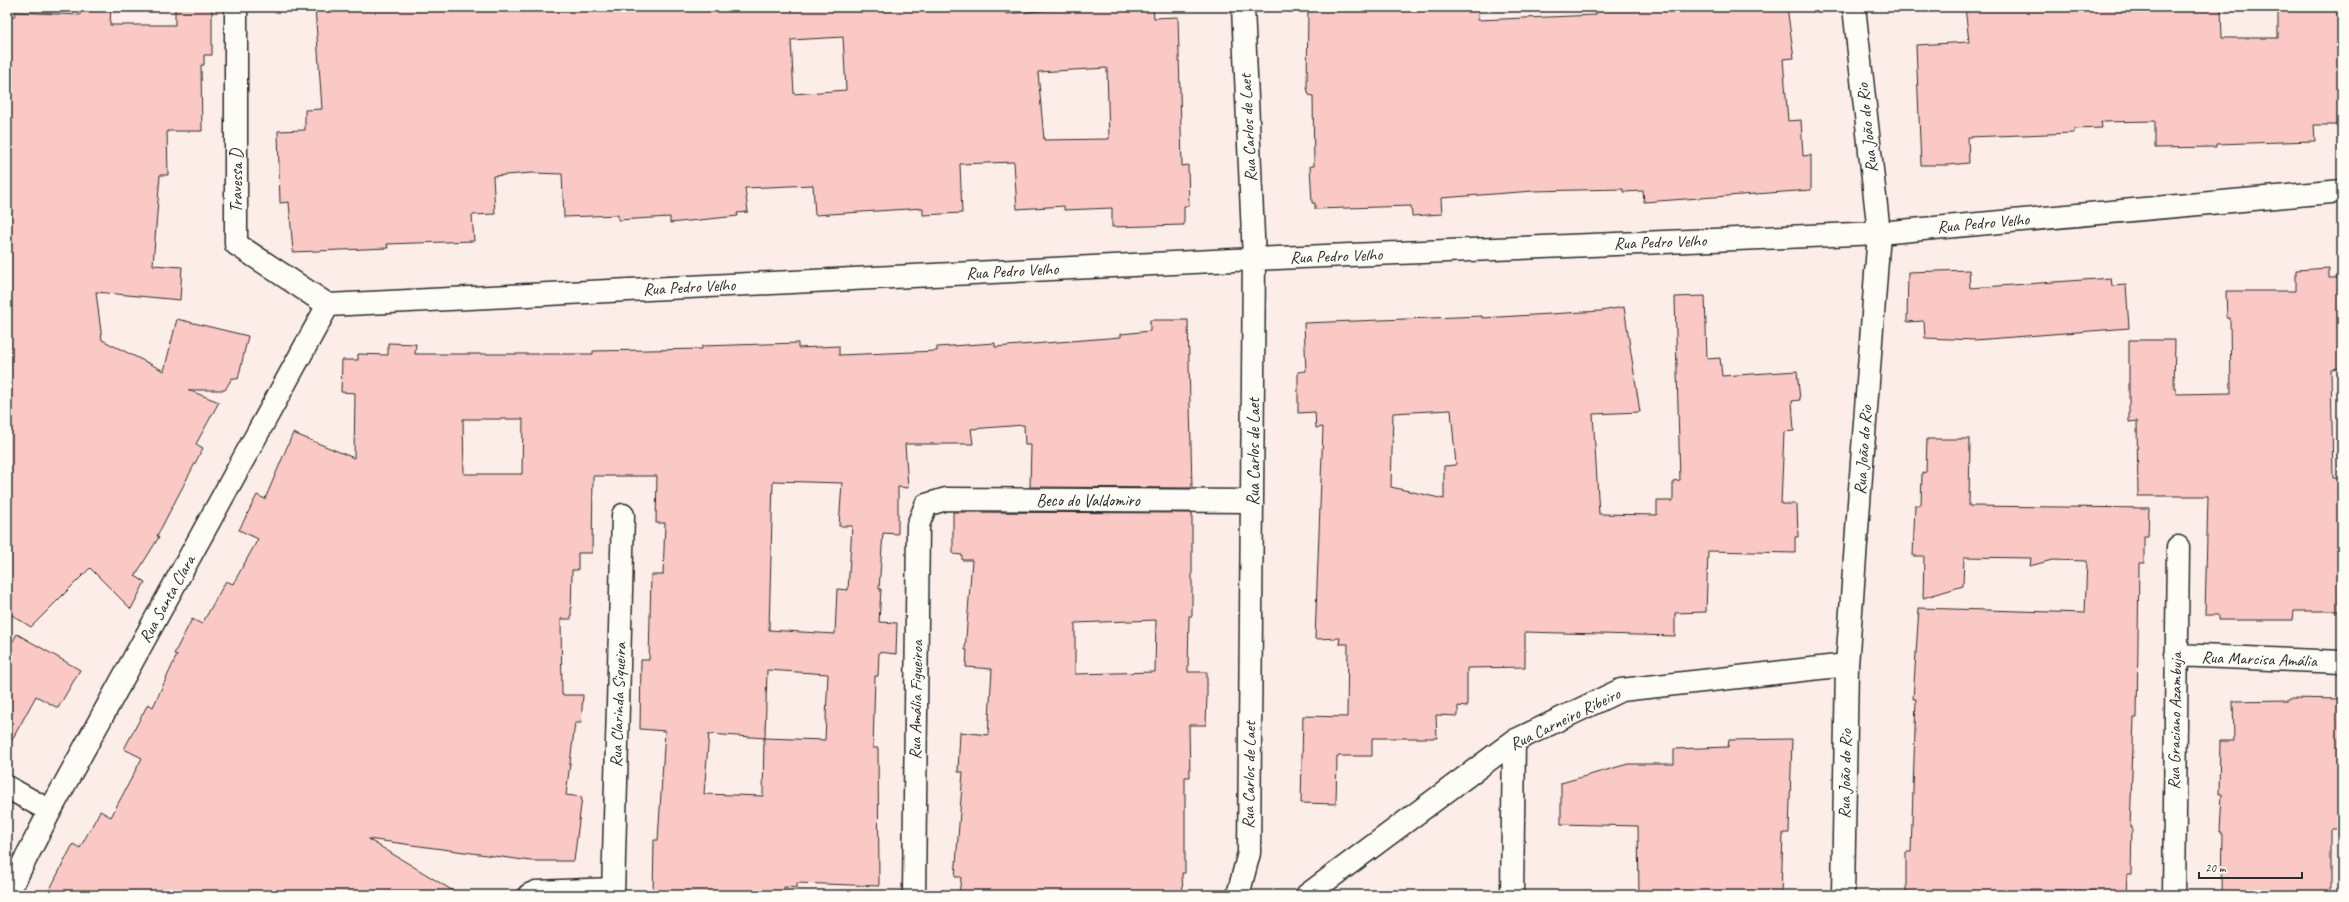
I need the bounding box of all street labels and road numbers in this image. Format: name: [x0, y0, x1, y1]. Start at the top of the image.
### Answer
street label: Rua Carlos de Laet: [1235, 71, 1261, 182]
street label: Rua João do Rio: [1852, 81, 1882, 174]
street label: Travessa D: [226, 147, 247, 213]
street label: Rua Pedro Velho: [1936, 208, 2031, 237]
street label: Rua Pedro Velho: [1613, 230, 1708, 254]
street label: Rua Pedro Velho: [1289, 244, 1384, 268]
street label: Rua Pedro Velho: [965, 258, 1060, 284]
street label: Rua Pedro Velho: [642, 274, 737, 300]
street label: Rua Carlos de Laet: [1243, 396, 1264, 506]
street label: Rua João do Rio: [1849, 404, 1877, 495]
street label: Beco do Valdomiro: [1036, 490, 1141, 511]
street label: Rua Santa Clara: [134, 550, 201, 646]
street label: Rua Amália Figueiroa: [904, 639, 928, 760]
street label: Rua Clarinda Siqueira: [605, 641, 631, 768]
street label: Rua Marcisa Amália: [2201, 646, 2318, 672]
street label: Rua Graciano Azambuja: [2163, 650, 2187, 790]
street label: Rua Carneiro Ribeiro: [1506, 683, 1625, 755]
street label: Rua Carlos de Laet: [1238, 719, 1260, 829]
street label: Rua João do Rio: [1834, 728, 1856, 819]

